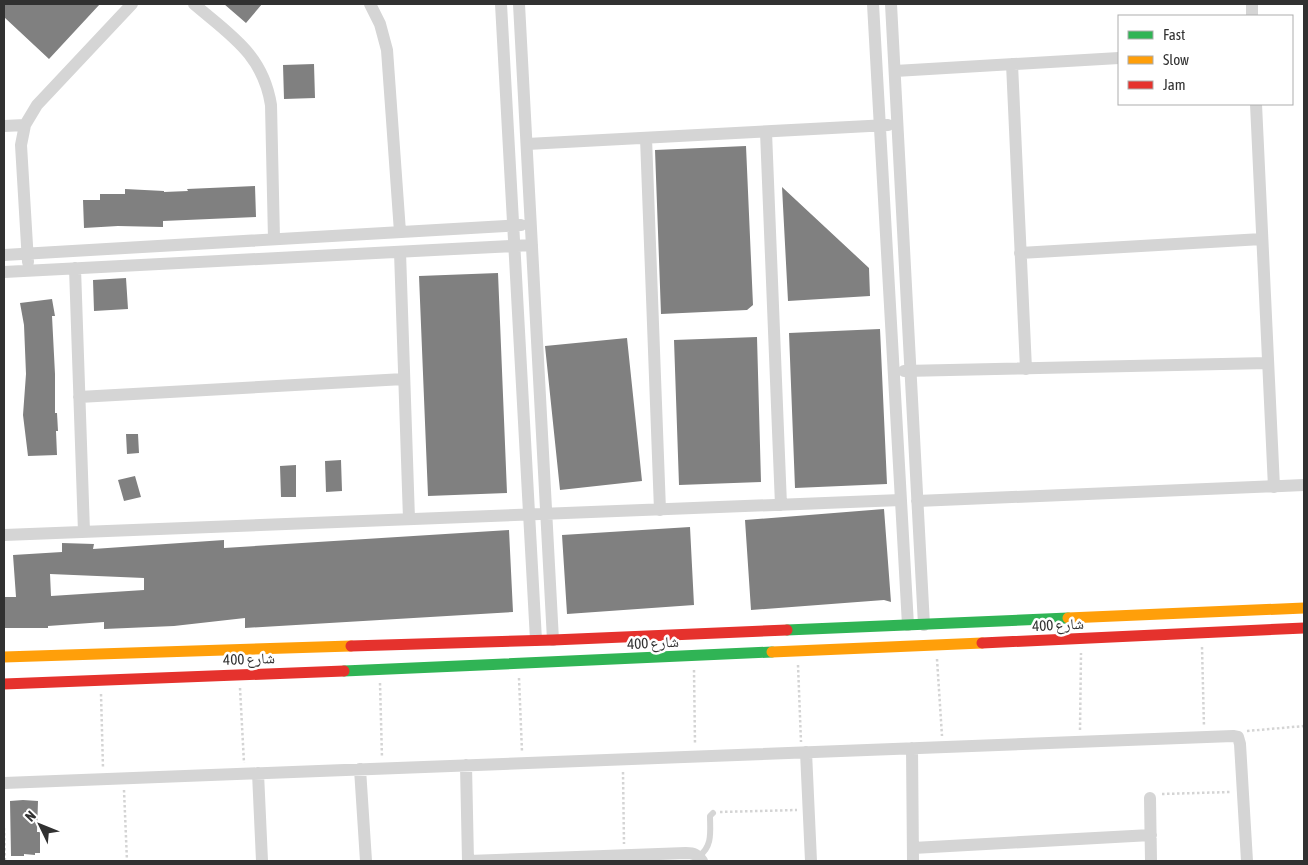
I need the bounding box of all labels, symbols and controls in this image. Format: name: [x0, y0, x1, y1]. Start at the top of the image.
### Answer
legend: [1118, 15, 1293, 105]
text: Fast: [1163, 26, 1185, 43]
text: Slow: [1163, 51, 1189, 68]
text: Jam: [1163, 76, 1186, 93]
street label: شارع 400: [1032, 615, 1084, 636]
street label: شارع 400: [627, 633, 679, 654]
street label: شارع 400: [223, 649, 275, 670]
north arrow: [15, 800, 65, 850]
text: N: [22, 808, 39, 825]

